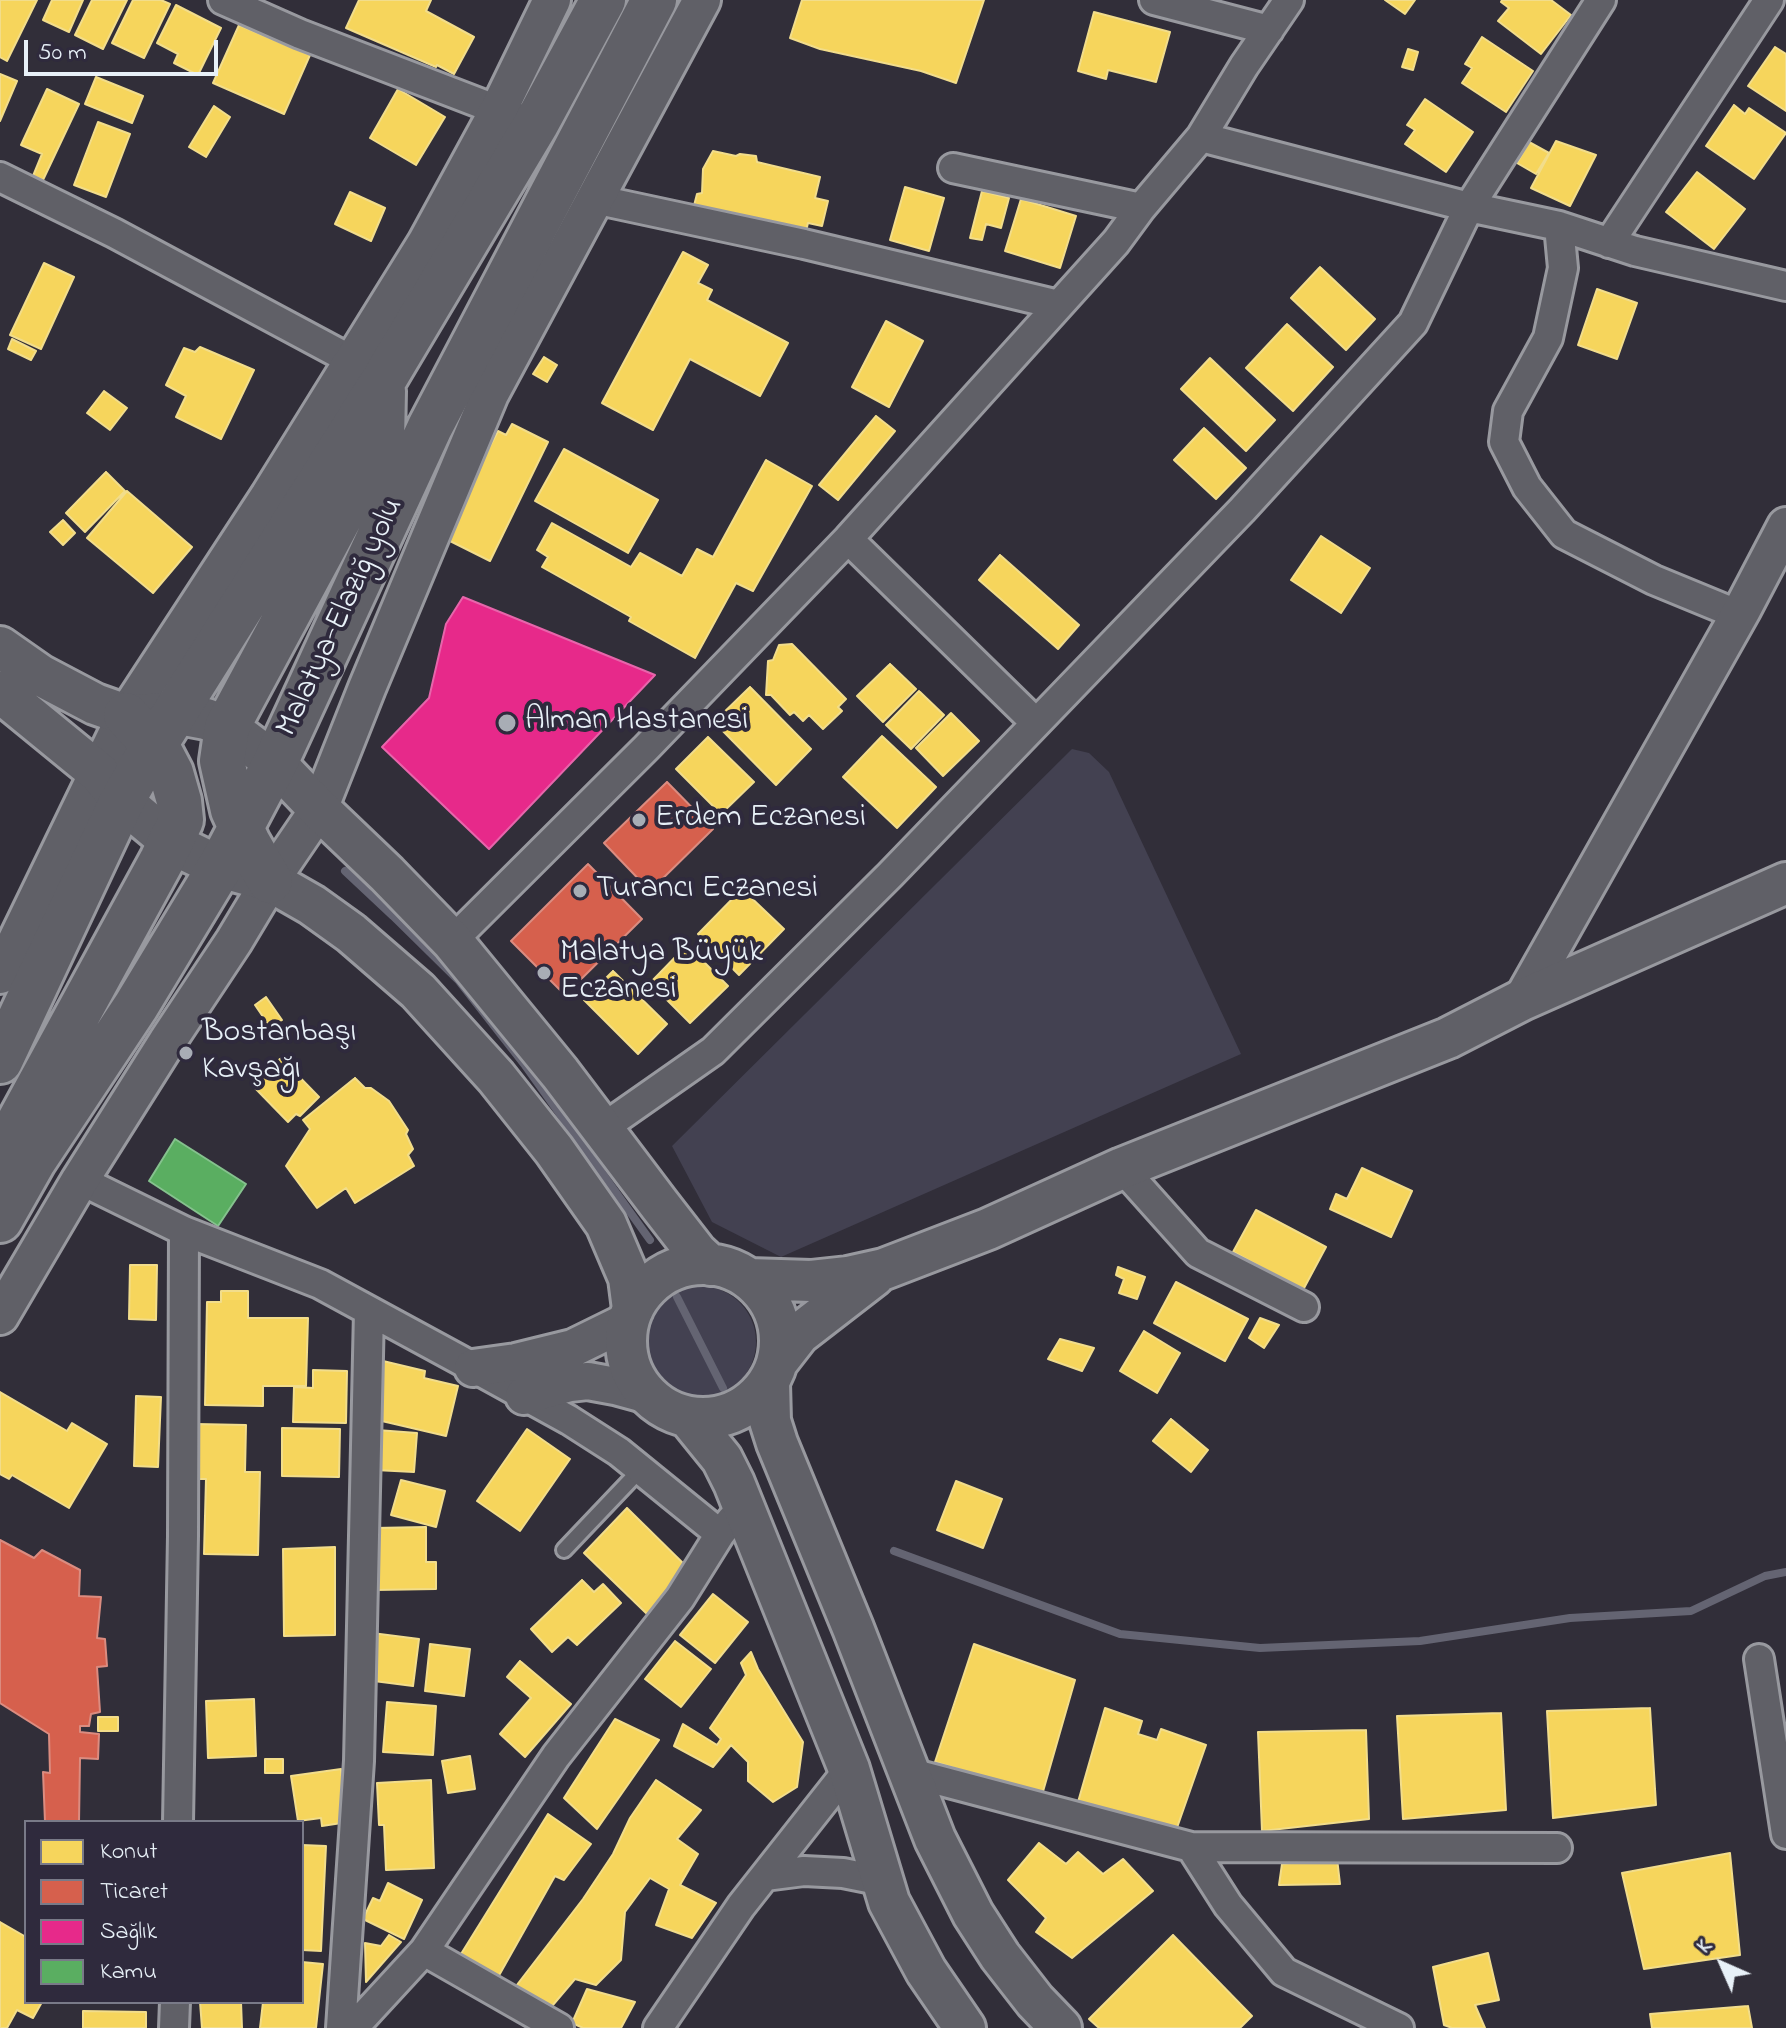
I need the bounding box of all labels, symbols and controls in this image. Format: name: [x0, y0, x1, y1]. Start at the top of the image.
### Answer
scale bar: [28, 24, 222, 74]
text: 50 m: [38, 36, 87, 71]
street label: Malatya-Elazığ yolu: [270, 493, 414, 743]
place label: Alman Hastanesi: [525, 704, 748, 742]
marker: Alman Hastanesi: [496, 712, 518, 734]
place label: Erdem Eczanesi: [655, 801, 866, 839]
marker: Erdem Eczanesi: [630, 811, 648, 829]
place label: Turancı Eczanesi: [596, 872, 818, 910]
marker: Turancı Eczanesi: [571, 882, 589, 900]
place label: Malatya Büyük Eczanesi: [560, 936, 763, 1011]
marker: Malatya Büyük Eczanesi: [535, 964, 553, 982]
place label: Bostanbaşı Kavşağı: [202, 1016, 356, 1091]
marker: Bostanbaşı Kavşağı: [177, 1044, 195, 1062]
legend: [24, 1820, 304, 2004]
text: Konut: [100, 1835, 158, 1870]
text: Ticaret: [100, 1875, 168, 1910]
text: Sağlık: [100, 1915, 157, 1950]
north arrow: [1682, 1924, 1762, 2004]
text: K: [1690, 1932, 1720, 1962]
text: Kamu: [100, 1955, 157, 1990]

